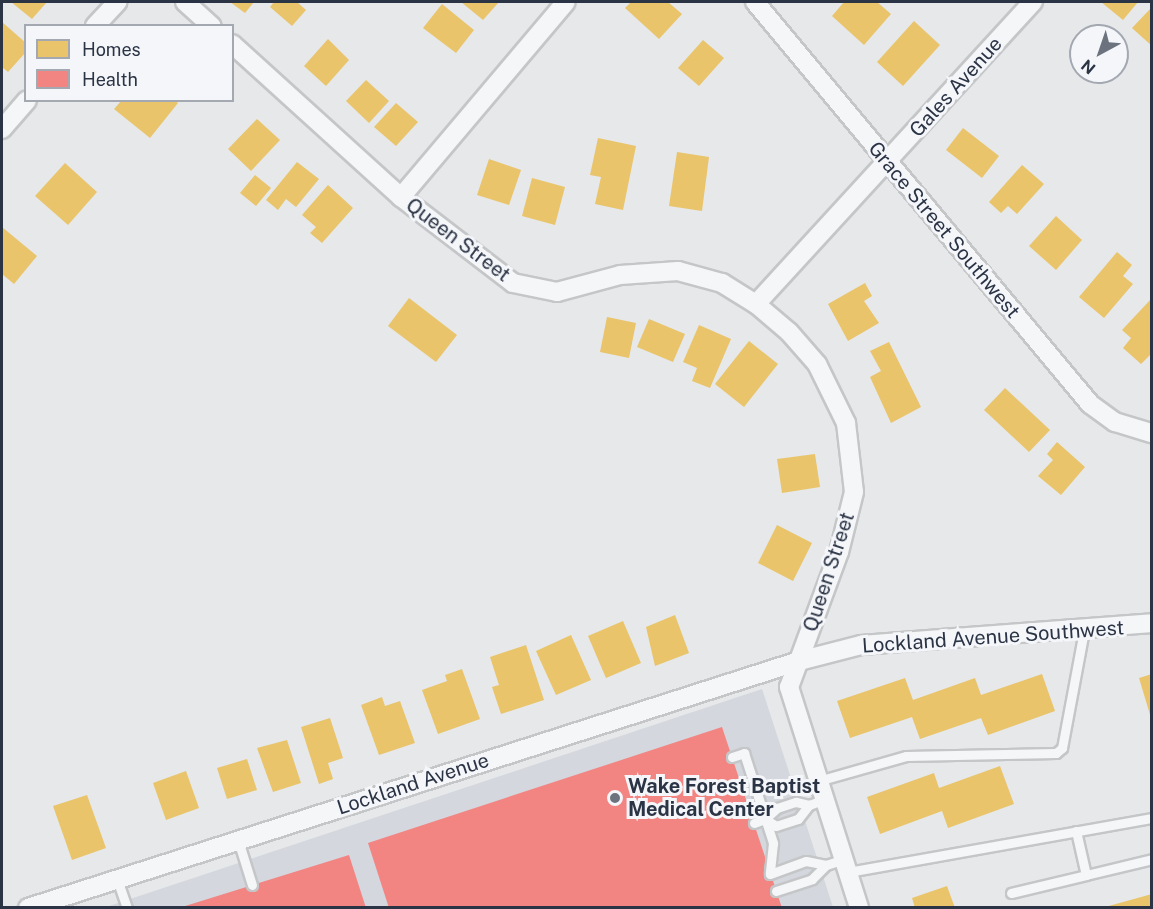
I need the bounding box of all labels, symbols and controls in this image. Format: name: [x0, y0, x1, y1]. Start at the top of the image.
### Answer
legend: [24, 24, 234, 102]
north arrow: [1069, 24, 1129, 84]
street label: Gales Avenue: [905, 32, 1007, 142]
text: Homes: [82, 39, 141, 60]
text: N: [1077, 55, 1099, 78]
text: Health: [82, 69, 138, 90]
street label: Grace Street Southwest: [863, 137, 1025, 323]
street label: Queen Street: [401, 193, 515, 287]
street label: Queen Street: [798, 509, 860, 635]
street label: Lockland Avenue Southwest: [861, 616, 1125, 658]
street label: Lockland Avenue: [334, 748, 492, 820]
place label: Wake Forest Baptist Medical Center: [628, 774, 820, 821]
marker: Wake Forest Baptist Medical Center: [606, 789, 624, 807]

